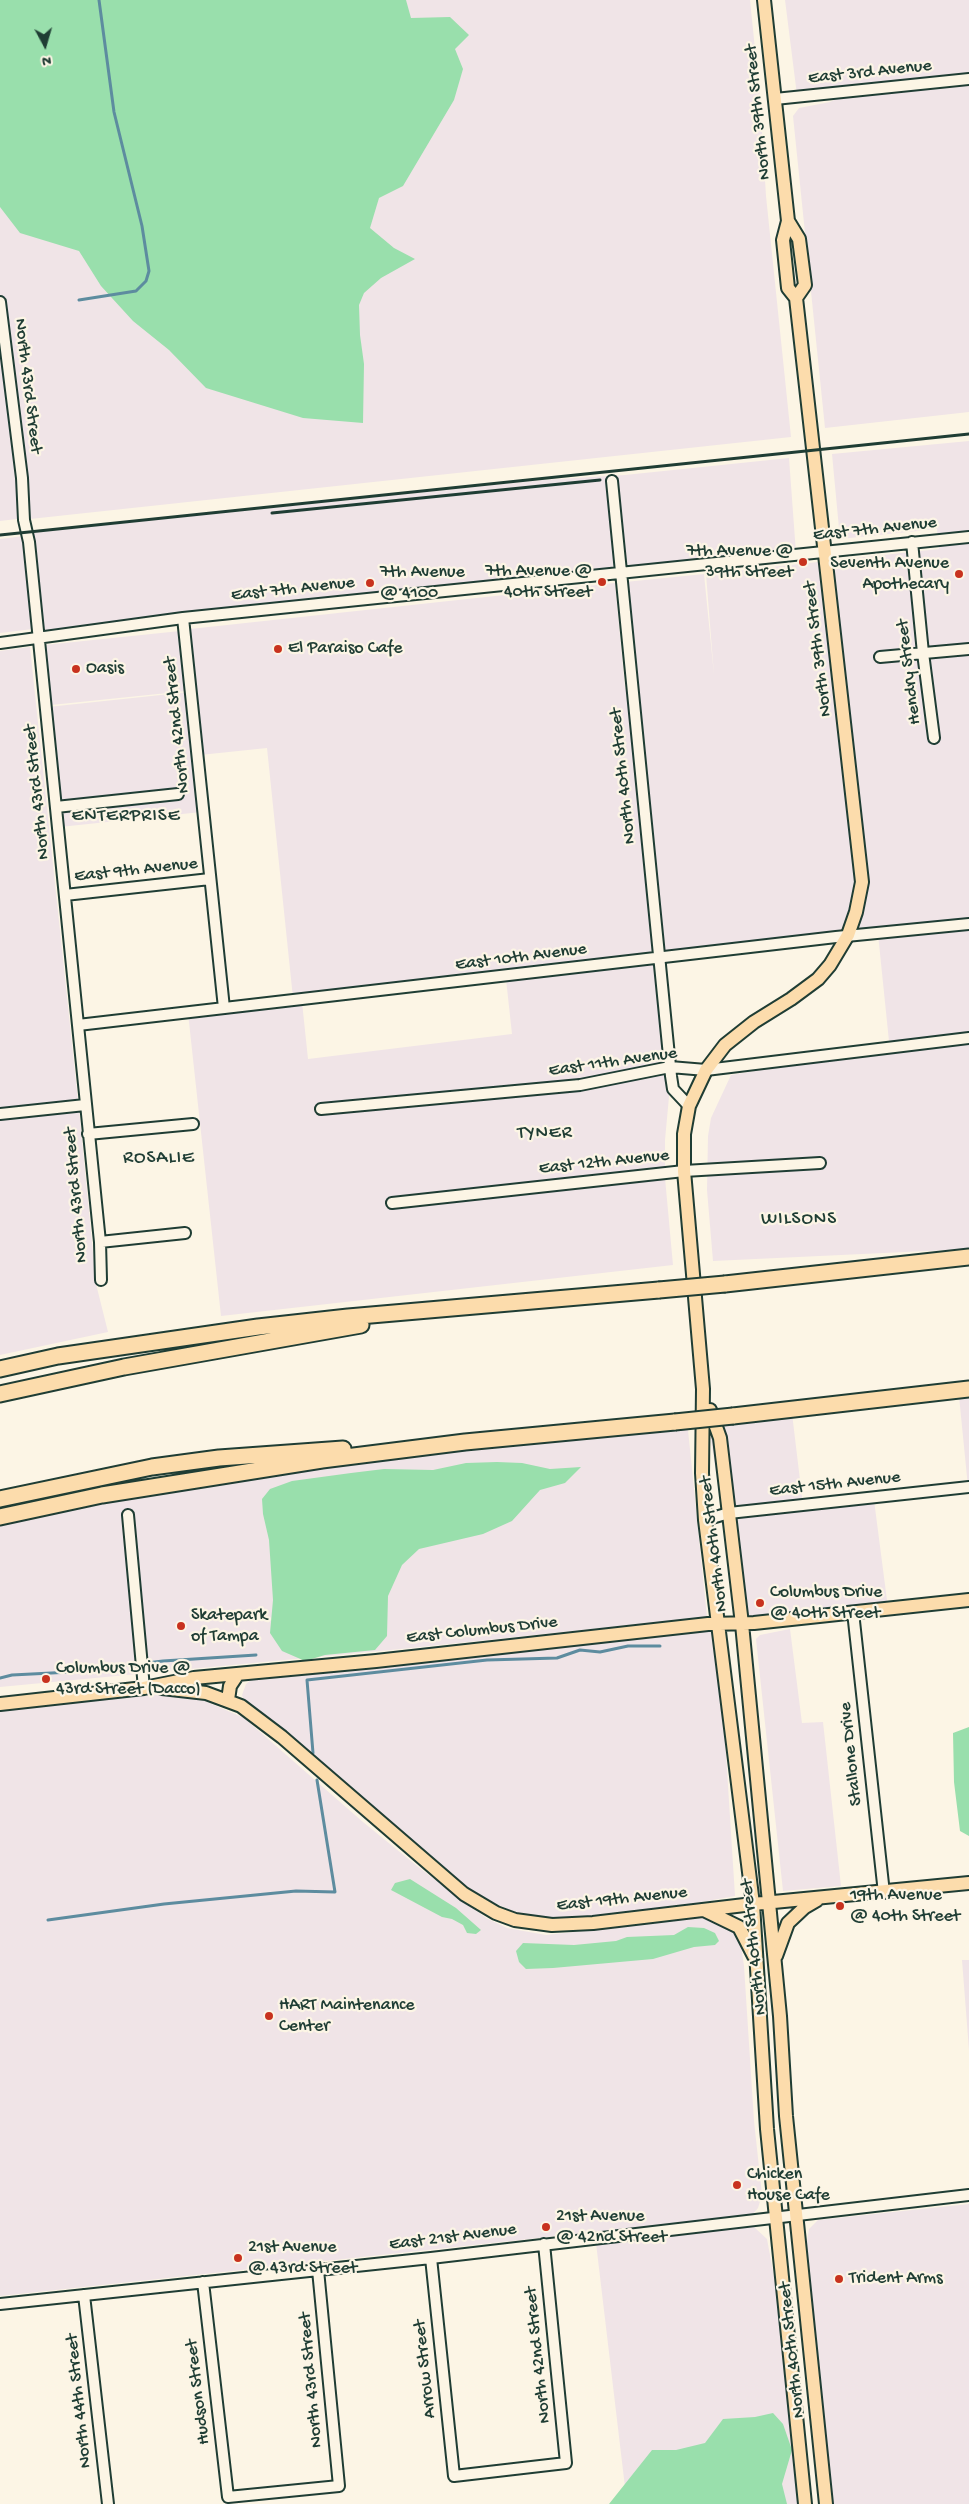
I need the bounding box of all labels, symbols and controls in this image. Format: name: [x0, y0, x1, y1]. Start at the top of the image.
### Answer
north arrow: [20, 20, 70, 70]
street label: North 39th Street: [741, 43, 777, 181]
text: N: [41, 51, 52, 69]
street label: East 3rd Avenue: [807, 56, 933, 90]
street label: North 43rd Street: [8, 317, 46, 455]
street label: East 7th Avenue: [812, 513, 938, 547]
place label: 7th Avenue @ 39th Street: [686, 541, 793, 584]
place label: Seventh Avenue Apothecary: [830, 553, 949, 596]
marker: 7th Avenue @ 39th Street: [797, 556, 809, 568]
place label: 7th Avenue @ 40th Street: [485, 561, 592, 604]
place label: 7th Avenue @ 4100: [380, 562, 465, 604]
marker: Seventh Avenue Apothecary: [953, 568, 965, 580]
street label: East 7th Avenue: [230, 573, 356, 607]
marker: 7th Avenue @ 40th Street: [596, 576, 608, 588]
marker: 7th Avenue @ 4100: [364, 577, 376, 589]
street label: North 39th Street: [800, 580, 838, 718]
street label: Hendry Street: [893, 618, 927, 726]
place label: El Paraiso Cafe: [288, 638, 402, 660]
marker: El Paraiso Cafe: [272, 643, 284, 655]
street label: North 42nd Street: [160, 656, 196, 794]
place label: Oasis: [86, 658, 124, 680]
marker: Oasis: [70, 663, 82, 675]
street label: North 40th Street: [606, 707, 642, 845]
street label: North 43rd Street: [20, 723, 56, 861]
district label: ENTERPRISE: [70, 806, 182, 828]
street label: East 9th Avenue: [73, 854, 199, 888]
street label: East 10th Avenue: [454, 939, 588, 977]
street label: East 11th Avenue: [547, 1043, 679, 1083]
district label: TYNER: [517, 1123, 573, 1145]
street label: North 43rd Street: [60, 1126, 94, 1264]
street label: East 12th Avenue: [538, 1145, 670, 1181]
district label: ROSALIE: [122, 1148, 196, 1170]
district label: WILSONS: [760, 1209, 838, 1231]
street label: East 15th Avenue: [768, 1467, 902, 1503]
street label: North 40th Street: [696, 1475, 734, 1613]
place label: Columbus Drive @ 40th Street: [770, 1582, 882, 1625]
marker: Columbus Drive @ 40th Street: [754, 1597, 766, 1609]
place label: Skatepark of Tampa: [191, 1605, 267, 1648]
street label: East Columbus Drive: [405, 1612, 559, 1650]
marker: Skatepark of Tampa: [175, 1620, 187, 1632]
place label: Columbus Drive @ 43rd Street (Dacco): [56, 1658, 201, 1700]
marker: Columbus Drive @ 43rd Street (Dacco): [40, 1673, 52, 1685]
street label: Stallone Drive: [836, 1701, 868, 1807]
street label: North 40th Street: [737, 1878, 773, 2016]
street label: East 19th Avenue: [556, 1882, 688, 1918]
place label: 19th Avenue @ 40th Street: [850, 1885, 960, 1928]
marker: 19th Avenue @ 40th Street: [834, 1900, 846, 1912]
place label: HART Maintenance Center: [279, 1995, 415, 2038]
marker: HART Maintenance Center: [263, 2010, 275, 2022]
place label: Chicken House Cafe: [747, 2164, 830, 2206]
marker: Chicken House Cafe: [731, 2179, 743, 2191]
place label: 21st Avenue @ 42nd Street: [556, 2206, 667, 2248]
street label: East 21st Avenue: [388, 2219, 518, 2257]
marker: 21st Avenue @ 42nd Street: [540, 2221, 552, 2233]
place label: 21st Avenue @ 43rd Street: [248, 2237, 357, 2280]
marker: 21st Avenue @ 43rd Street: [232, 2252, 244, 2264]
place label: Trident Arms: [849, 2268, 943, 2290]
marker: Trident Arms: [833, 2273, 845, 2285]
street label: North 40th Street: [775, 2281, 811, 2419]
street label: North 42nd Street: [521, 2286, 557, 2424]
street label: North 43rd Street: [295, 2311, 329, 2449]
street label: Arrow Street: [410, 2319, 442, 2419]
street label: North 44th Street: [62, 2333, 98, 2469]
street label: Hudson Street: [182, 2338, 216, 2446]

